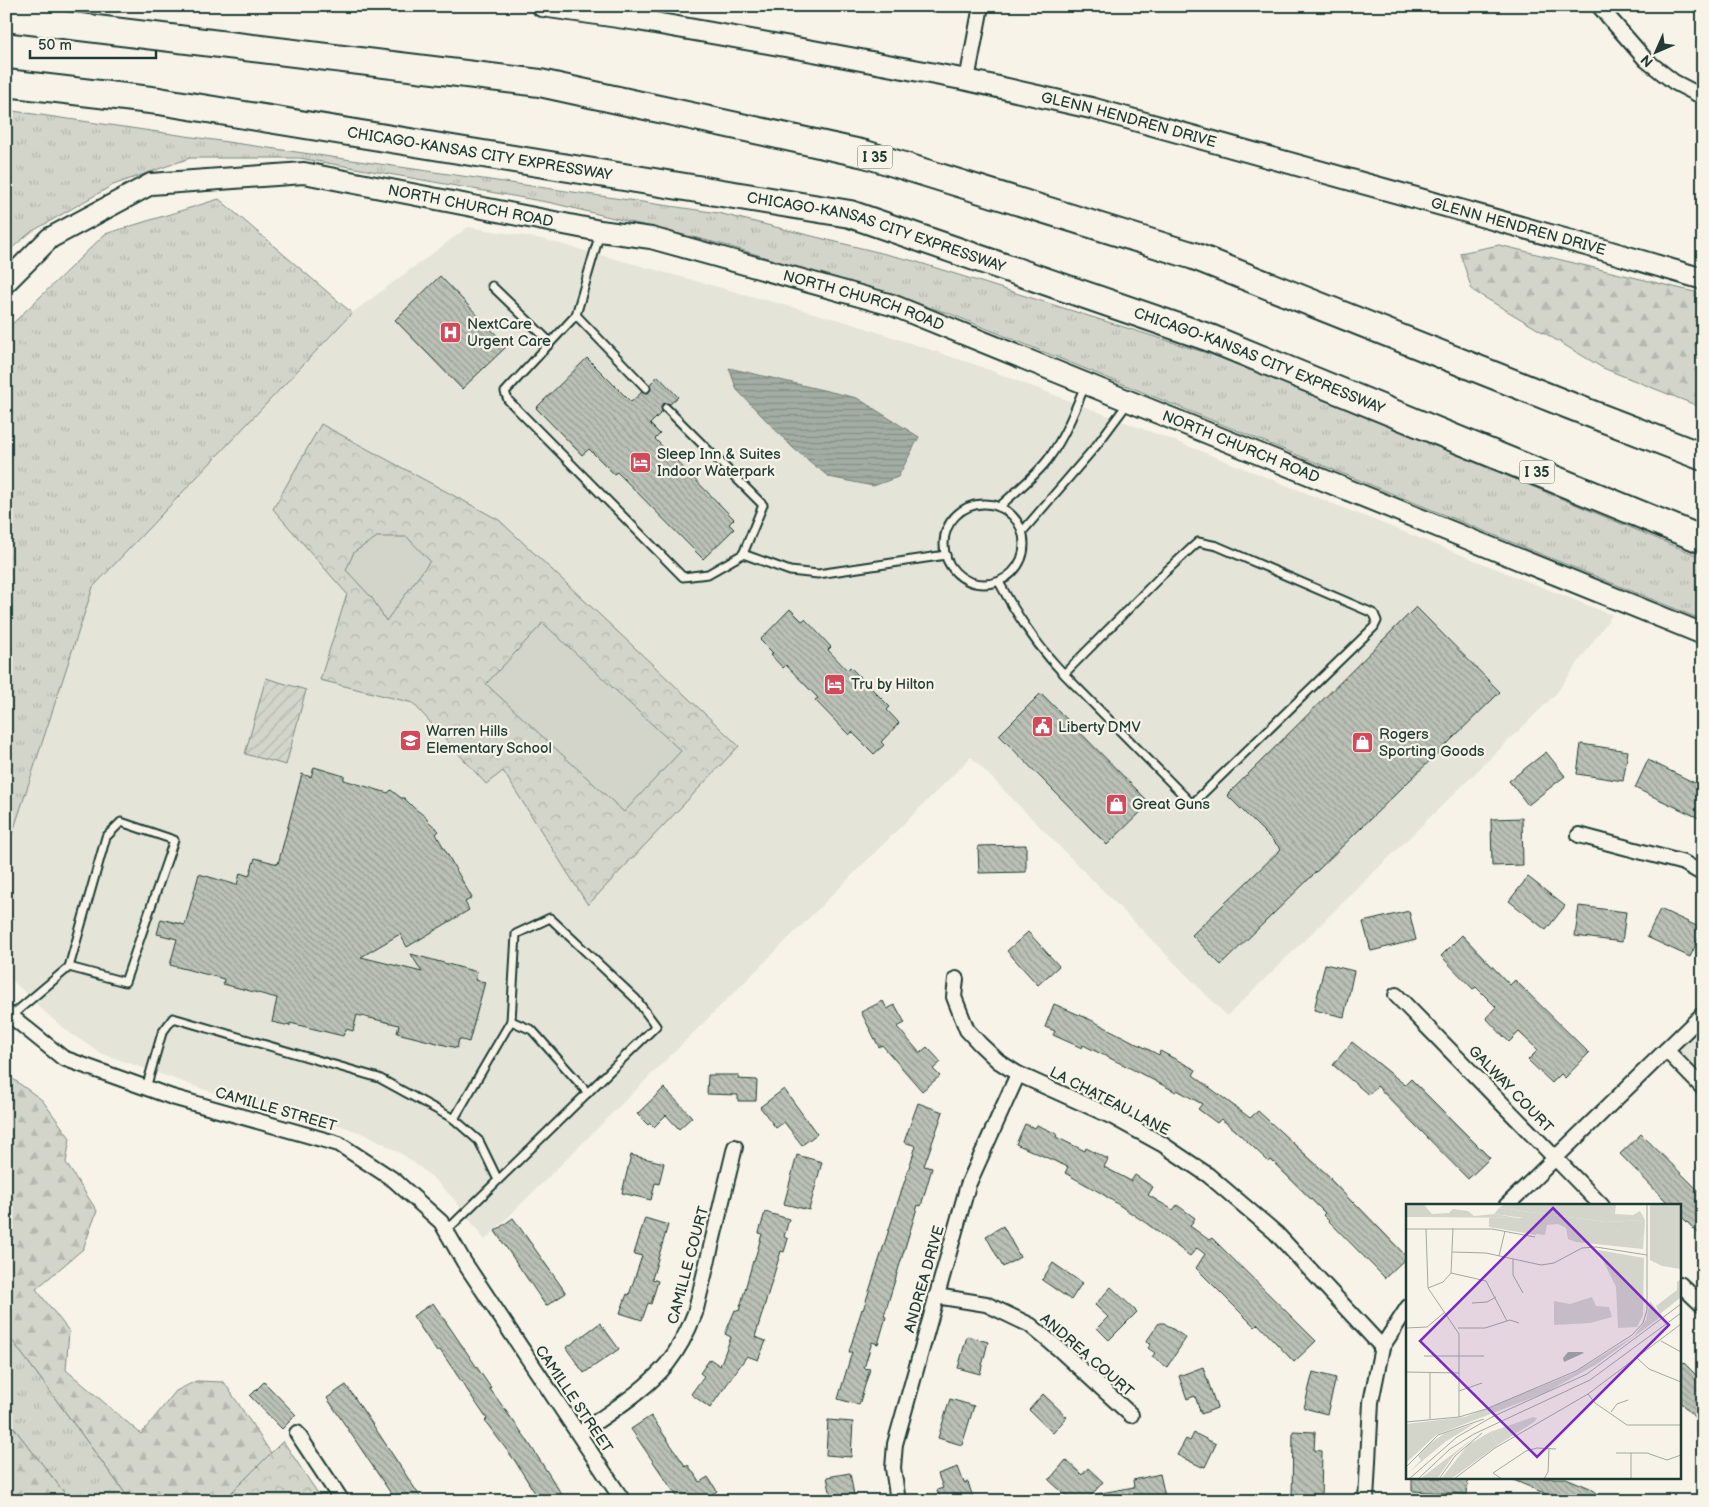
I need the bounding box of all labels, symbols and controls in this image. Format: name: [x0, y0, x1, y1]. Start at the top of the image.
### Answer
scale bar: [30, 28, 156, 60]
north arrow: [1632, 28, 1682, 78]
text: 50 m: [38, 36, 72, 55]
text: N: [1637, 51, 1657, 71]
street label: GLENN HENDREN DRIVE: [1039, 88, 1219, 152]
street label: CHICAGO-KANSAS CITY EXPRESSWAY: [346, 123, 614, 185]
road number: I 35: [858, 146, 892, 168]
street label: NORTH CHURCH ROAD: [386, 181, 555, 232]
street label: CHICAGO-KANSAS CITY EXPRESSWAY: [745, 188, 1008, 277]
street label: GLENN HENDREN DRIVE: [1429, 193, 1608, 260]
street label: NORTH CHURCH ROAD: [781, 266, 947, 335]
street label: CHICAGO-KANSAS CITY EXPRESSWAY: [1131, 303, 1388, 419]
place label: NextCare Urgent Care: [467, 315, 551, 351]
hospital icon: NextCare Urgent Care: [439, 321, 463, 345]
street label: NORTH CHURCH ROAD: [1159, 407, 1322, 487]
place label: Sleep Inn & Suites Indoor Waterpark: [657, 445, 781, 481]
hotel icon: Sleep Inn & Suites Indoor Waterpark: [629, 451, 653, 475]
road number: I 35: [1520, 461, 1554, 484]
hotel icon: Tru by Hilton: [823, 672, 847, 696]
place label: Tru by Hilton: [851, 675, 934, 694]
public building icon: Liberty DMV: [1030, 715, 1054, 739]
place label: Liberty DMV: [1058, 718, 1141, 737]
place label: Warren Hills Elementary School: [426, 722, 552, 758]
place label: Rogers Sporting Goods: [1379, 725, 1485, 761]
school or university icon: Warren Hills Elementary School: [398, 728, 422, 752]
shop icon: Rogers Sporting Goods: [1351, 731, 1375, 755]
shop icon: Great Guns: [1104, 792, 1128, 816]
place label: Great Guns: [1132, 795, 1210, 814]
street label: GALWAY COURT: [1464, 1042, 1557, 1137]
street label: LA CHATEAU LANE: [1046, 1063, 1173, 1140]
street label: CAMILLE STREET: [213, 1083, 339, 1136]
street label: CAMILLE COURT: [664, 1204, 713, 1326]
inset map: [1406, 1204, 1682, 1480]
street label: ANDREA DRIVE: [900, 1223, 949, 1335]
street label: ANDREA COURT: [1036, 1310, 1137, 1401]
street label: CAMILLE STREET: [531, 1342, 617, 1457]

